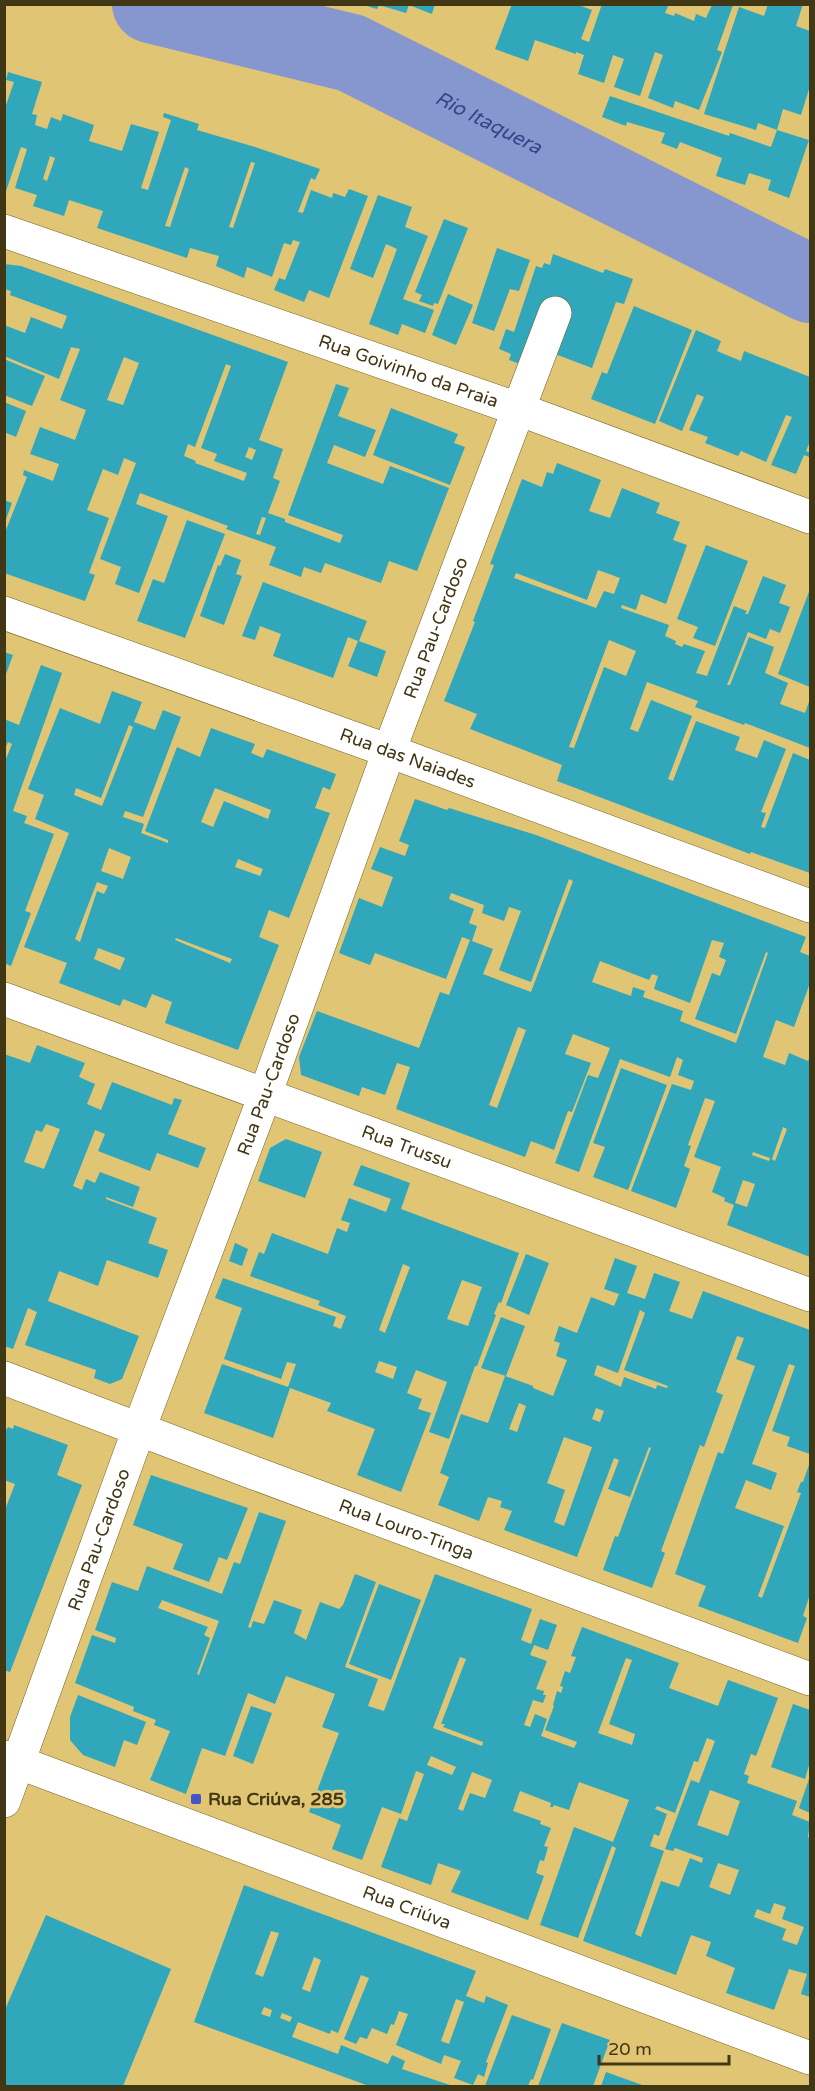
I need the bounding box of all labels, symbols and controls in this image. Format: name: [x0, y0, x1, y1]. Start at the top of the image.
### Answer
water label: Rio Itaquera: [431, 86, 546, 160]
street label: Rua Goivinho da Praia: [316, 330, 501, 412]
street label: Rua Pau-Cardoso: [399, 554, 472, 702]
street label: Rua das Naiades: [337, 723, 479, 793]
street label: Rua Pau-Cardoso: [232, 1010, 305, 1158]
street label: Rua Trussu: [358, 1120, 455, 1174]
street label: Rua Pau-Cardoso: [63, 1465, 135, 1614]
street label: Rua Louro-Tinga: [336, 1494, 477, 1565]
place label: Rua Criúva, 285: [208, 1788, 344, 1810]
marker: Rua Criúva, 285: [189, 1792, 203, 1806]
street label: Rua Criúva: [359, 1881, 454, 1934]
scale bar: [599, 2028, 730, 2066]
text: 20 m: [608, 2038, 652, 2060]

